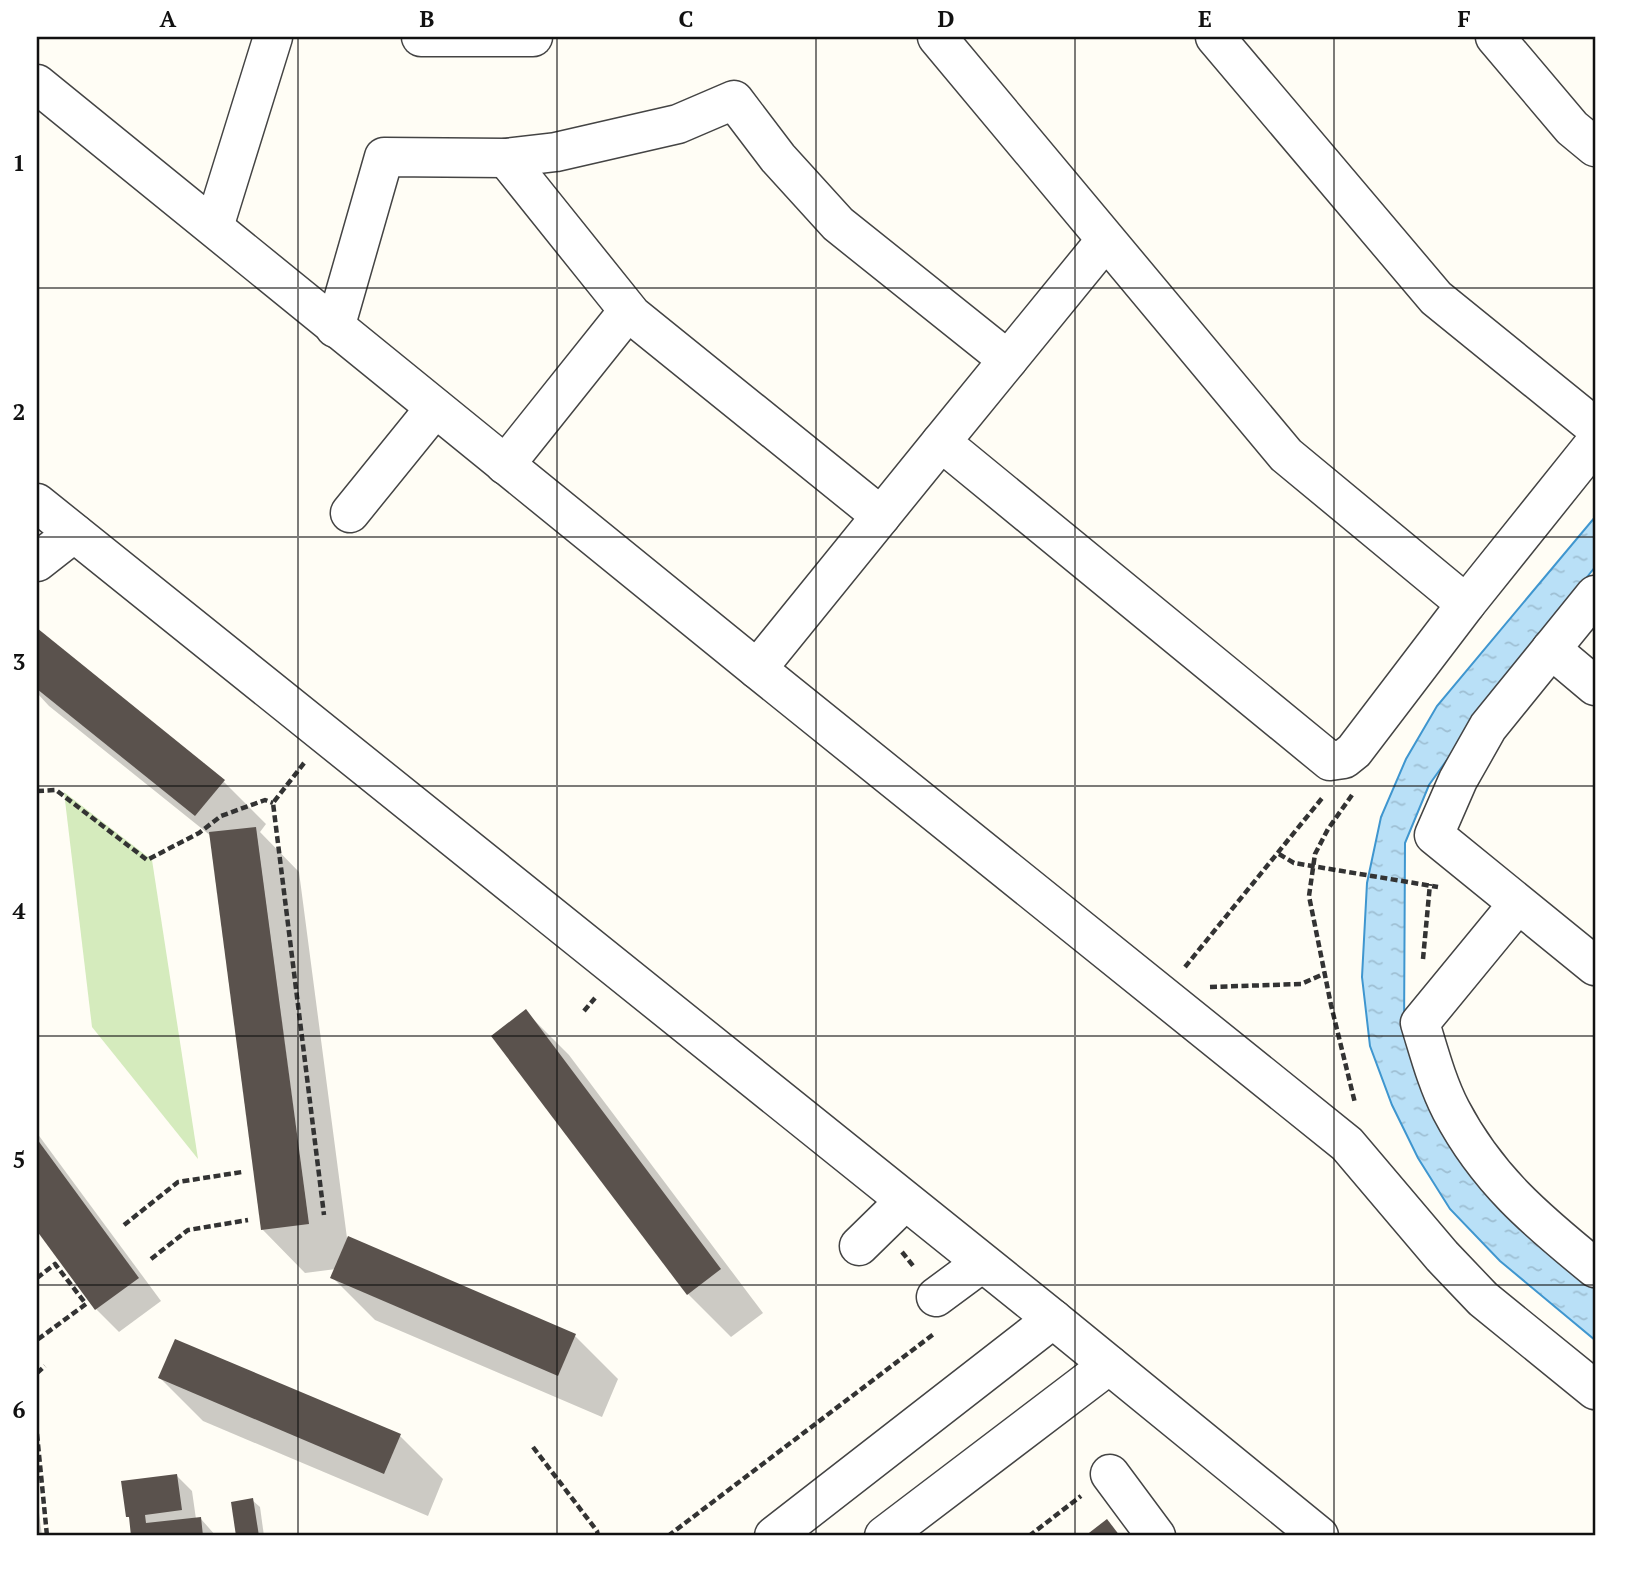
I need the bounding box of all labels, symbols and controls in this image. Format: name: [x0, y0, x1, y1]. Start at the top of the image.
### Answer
text: A: [160, 3, 177, 34]
text: B: [420, 3, 435, 34]
text: C: [679, 3, 694, 34]
text: D: [938, 3, 955, 34]
text: E: [1198, 3, 1212, 34]
text: F: [1457, 3, 1471, 34]
text: 1: [13, 147, 26, 178]
text: 2: [13, 396, 26, 427]
text: 3: [13, 646, 26, 677]
text: 4: [13, 895, 26, 926]
text: 5: [13, 1144, 26, 1175]
text: 6: [13, 1394, 26, 1425]

